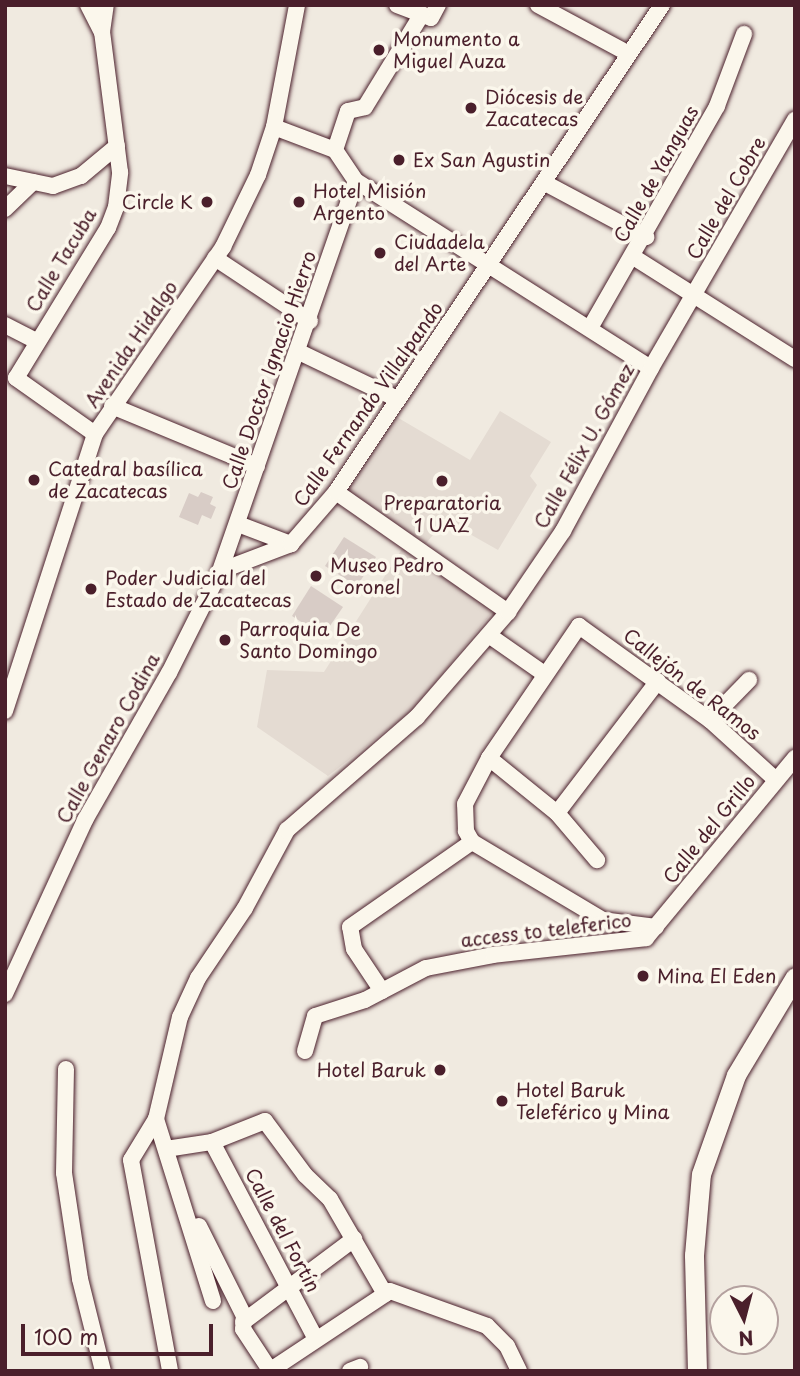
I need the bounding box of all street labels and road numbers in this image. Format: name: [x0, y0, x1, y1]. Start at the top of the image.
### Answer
street label: Calle de Yanguas: [608, 101, 704, 247]
street label: Calle del Cobre: [681, 132, 771, 264]
street label: Calle Tacuba: [21, 204, 101, 316]
street label: Calle Doctor Ignacio Hierro: [217, 247, 321, 493]
street label: Avenida Hidalgo: [80, 276, 182, 412]
street label: Calle Fernando Villalpando: [288, 296, 448, 512]
street label: Calle Félix U. Gómez: [529, 359, 639, 533]
street label: Callejón de Ramos: [619, 624, 765, 744]
street label: Calle Genaro Codina: [52, 649, 164, 827]
street label: Calle del Grillo: [658, 770, 760, 888]
street label: access to teleferico: [459, 908, 633, 952]
street label: Calle del Fortín: [240, 1163, 326, 1297]

